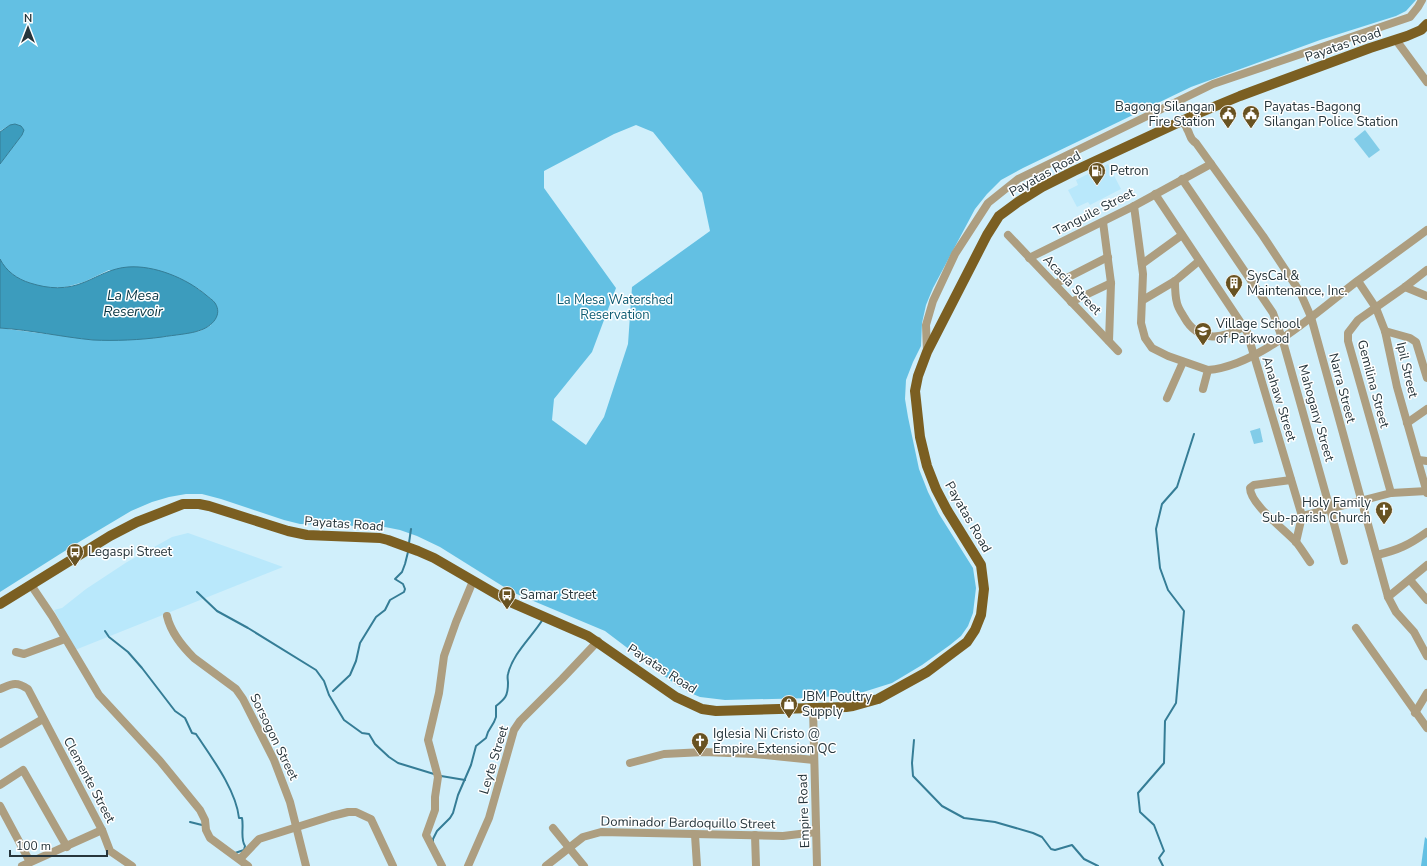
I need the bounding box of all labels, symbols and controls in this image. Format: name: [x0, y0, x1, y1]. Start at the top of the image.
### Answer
north arrow: [8, 8, 48, 48]
text: N: [24, 11, 32, 26]
street label: Payatas Road: [1303, 24, 1383, 66]
place label: Bagong Silangan Fire Station: [1115, 98, 1215, 131]
place label: Payatas-Bagong Silangan Police Station: [1264, 98, 1398, 131]
public building icon: Bagong Silangan Fire Station: [1218, 104, 1238, 129]
public building icon: Payatas-Bagong Silangan Police Station: [1241, 104, 1261, 129]
street label: Payatas Road: [1006, 147, 1084, 201]
fuel station icon: Petron: [1087, 161, 1107, 186]
place label: Petron: [1110, 162, 1149, 180]
street label: Tanguile Street: [1050, 184, 1138, 240]
street label: Acacia Street: [1039, 251, 1106, 319]
place label: SysCal & Maintenance, Inc.: [1247, 267, 1347, 300]
building icon: SysCal & Maintenance, Inc.: [1224, 273, 1244, 298]
water label: La Mesa Reservoir: [103, 286, 164, 321]
park label: La Mesa Watershed Reservation: [557, 291, 673, 324]
place label: Village School of Parkwood: [1215, 315, 1300, 348]
school or university icon: Village School of Parkwood: [1193, 321, 1213, 346]
street label: Gemilina Street: [1353, 338, 1394, 430]
street label: Ipil Street: [1392, 340, 1422, 400]
street label: Narra Street: [1324, 351, 1360, 425]
street label: Anahaw Street: [1258, 354, 1301, 444]
street label: Mahogany Street: [1294, 362, 1339, 464]
street label: Payatas Road: [940, 478, 996, 556]
place label: Holy Family Sub-parish Church: [1262, 494, 1371, 527]
church icon: Holy Family Sub-parish Church: [1374, 500, 1394, 525]
street label: Payatas Road: [304, 512, 384, 536]
bus stop icon: Legaspi Street: [65, 542, 85, 567]
place label: Legaspi Street: [88, 543, 173, 561]
bus stop icon: Samar Street: [497, 585, 517, 610]
place label: Samar Street: [520, 586, 597, 604]
street label: Payatas Road: [624, 640, 700, 698]
place label: JBM Poultry Supply: [801, 688, 872, 721]
street label: Sorsogon Street: [245, 691, 303, 784]
shop icon: JBM Poultry Supply: [779, 694, 799, 719]
street label: Leyte Street: [475, 723, 513, 797]
place label: Iglesia Ni Cristo @ Empire Extension QC: [713, 725, 837, 758]
church icon: Iglesia Ni Cristo @ Empire Extension QC: [690, 731, 710, 756]
street label: Clemente Street: [59, 734, 119, 827]
street label: Empire Road: [794, 774, 814, 848]
street label: Dominador Bardoquillo Street: [600, 812, 776, 834]
scale bar: [10, 832, 107, 858]
text: 100 m: [16, 838, 51, 854]

